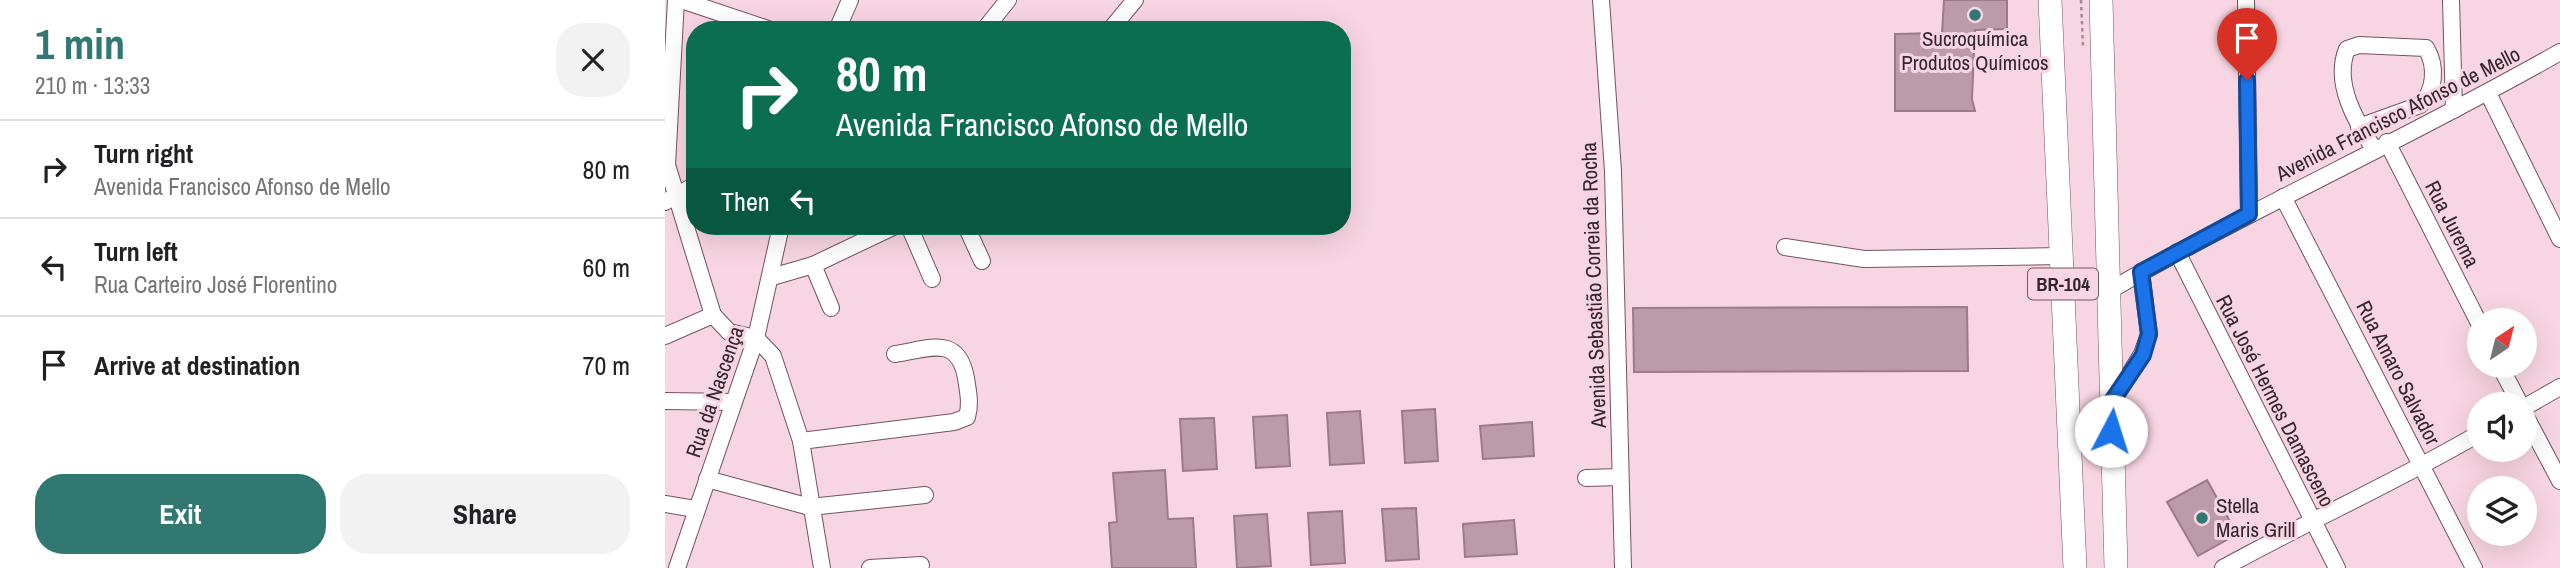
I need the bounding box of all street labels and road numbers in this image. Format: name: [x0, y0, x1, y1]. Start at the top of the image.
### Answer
street label: Avenida Francisco Afonso de Mello: [2270, 39, 2525, 188]
street label: Avenida Sebastião Correia da Rocha: [1574, 141, 1613, 429]
street label: Rua Jurema: [2418, 175, 2487, 273]
road number: BR-104: [2028, 268, 2098, 300]
street label: Rua José Hermes Damasceno: [2209, 290, 2342, 512]
street label: Rua Amaro Salvador: [2349, 295, 2448, 450]
street label: Rua da Nascença: [679, 322, 751, 461]

